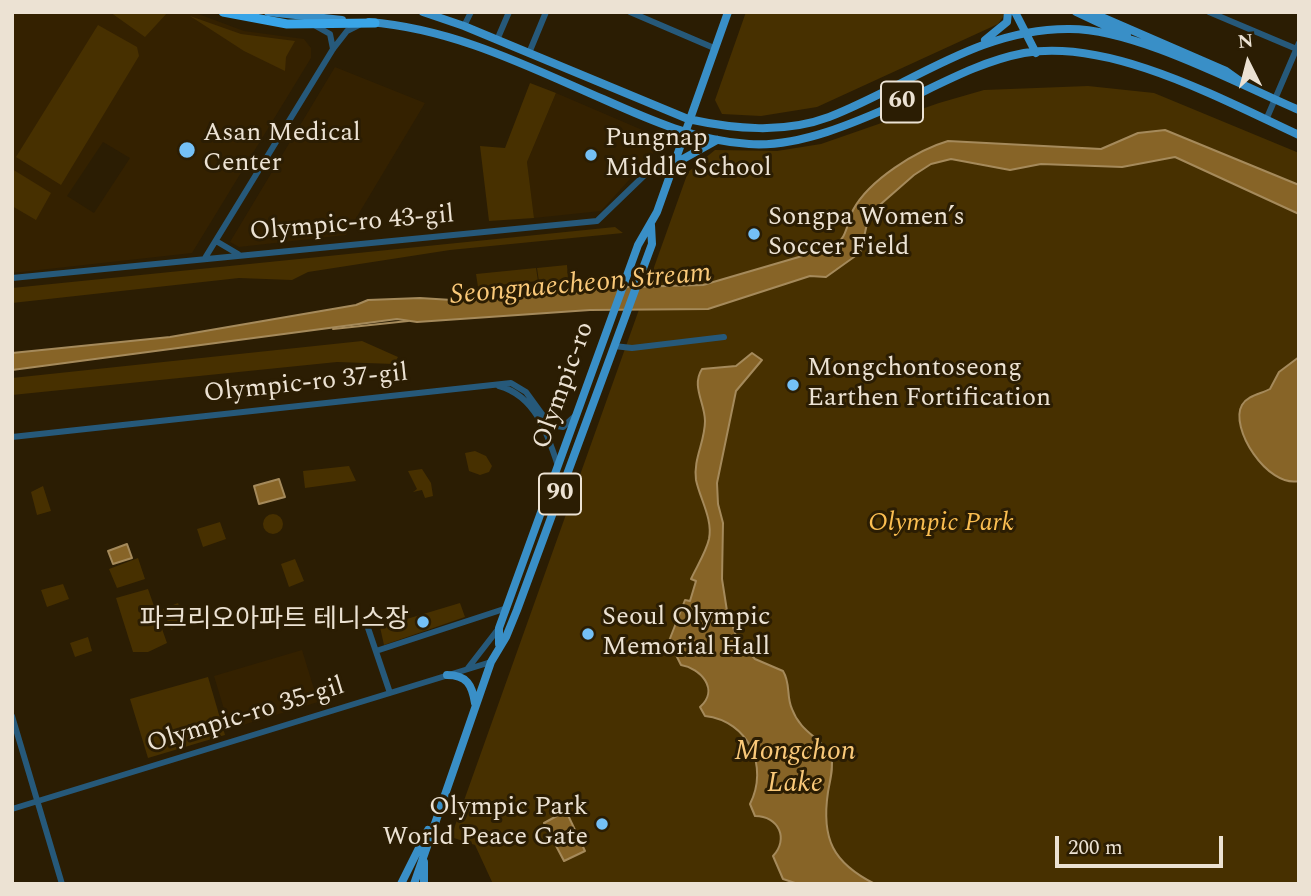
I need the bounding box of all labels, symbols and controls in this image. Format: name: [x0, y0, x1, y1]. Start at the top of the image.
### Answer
text: N: [1237, 26, 1255, 57]
north arrow: [1213, 28, 1283, 98]
road number: 60: [881, 82, 923, 122]
place label: Asan Medical Center: [203, 119, 361, 180]
place label: Pungnap Middle School: [605, 124, 772, 186]
marker: Asan Medical Center: [177, 140, 197, 160]
marker: Pungnap Middle School: [583, 147, 599, 163]
street label: Olympic-ro 43-gil: [248, 201, 456, 249]
place label: Songpa Women’s Soccer Field: [768, 203, 965, 264]
marker: Songpa Women’s Soccer Field: [746, 226, 762, 242]
water label: Seongnaecheon Stream: [449, 258, 713, 314]
street label: Olympic-ro: [528, 318, 602, 454]
place label: Mongchontoseong Earthen Fortification: [807, 354, 1051, 416]
street label: Olympic-ro 37-gil: [202, 359, 410, 411]
marker: Mongchontoseong Earthen Fortification: [785, 377, 801, 393]
road number: 90: [539, 474, 581, 514]
park label: Olympic Park: [868, 509, 1014, 541]
place label: Seoul Olympic Memorial Hall: [602, 603, 770, 664]
place label: 파크리오아파트 테니스장: [139, 606, 409, 638]
marker: 파크리오아파트 테니스장: [415, 614, 431, 630]
marker: Seoul Olympic Memorial Hall: [580, 626, 596, 642]
street label: Olympic-ro 35-gil: [143, 672, 349, 762]
water label: Mongchon Lake: [734, 737, 856, 803]
place label: Olympic Park World Peace Gate: [382, 793, 588, 854]
marker: Olympic Park World Peace Gate: [594, 816, 610, 832]
scale bar: [1059, 822, 1227, 866]
text: 200 m: [1068, 832, 1123, 864]

